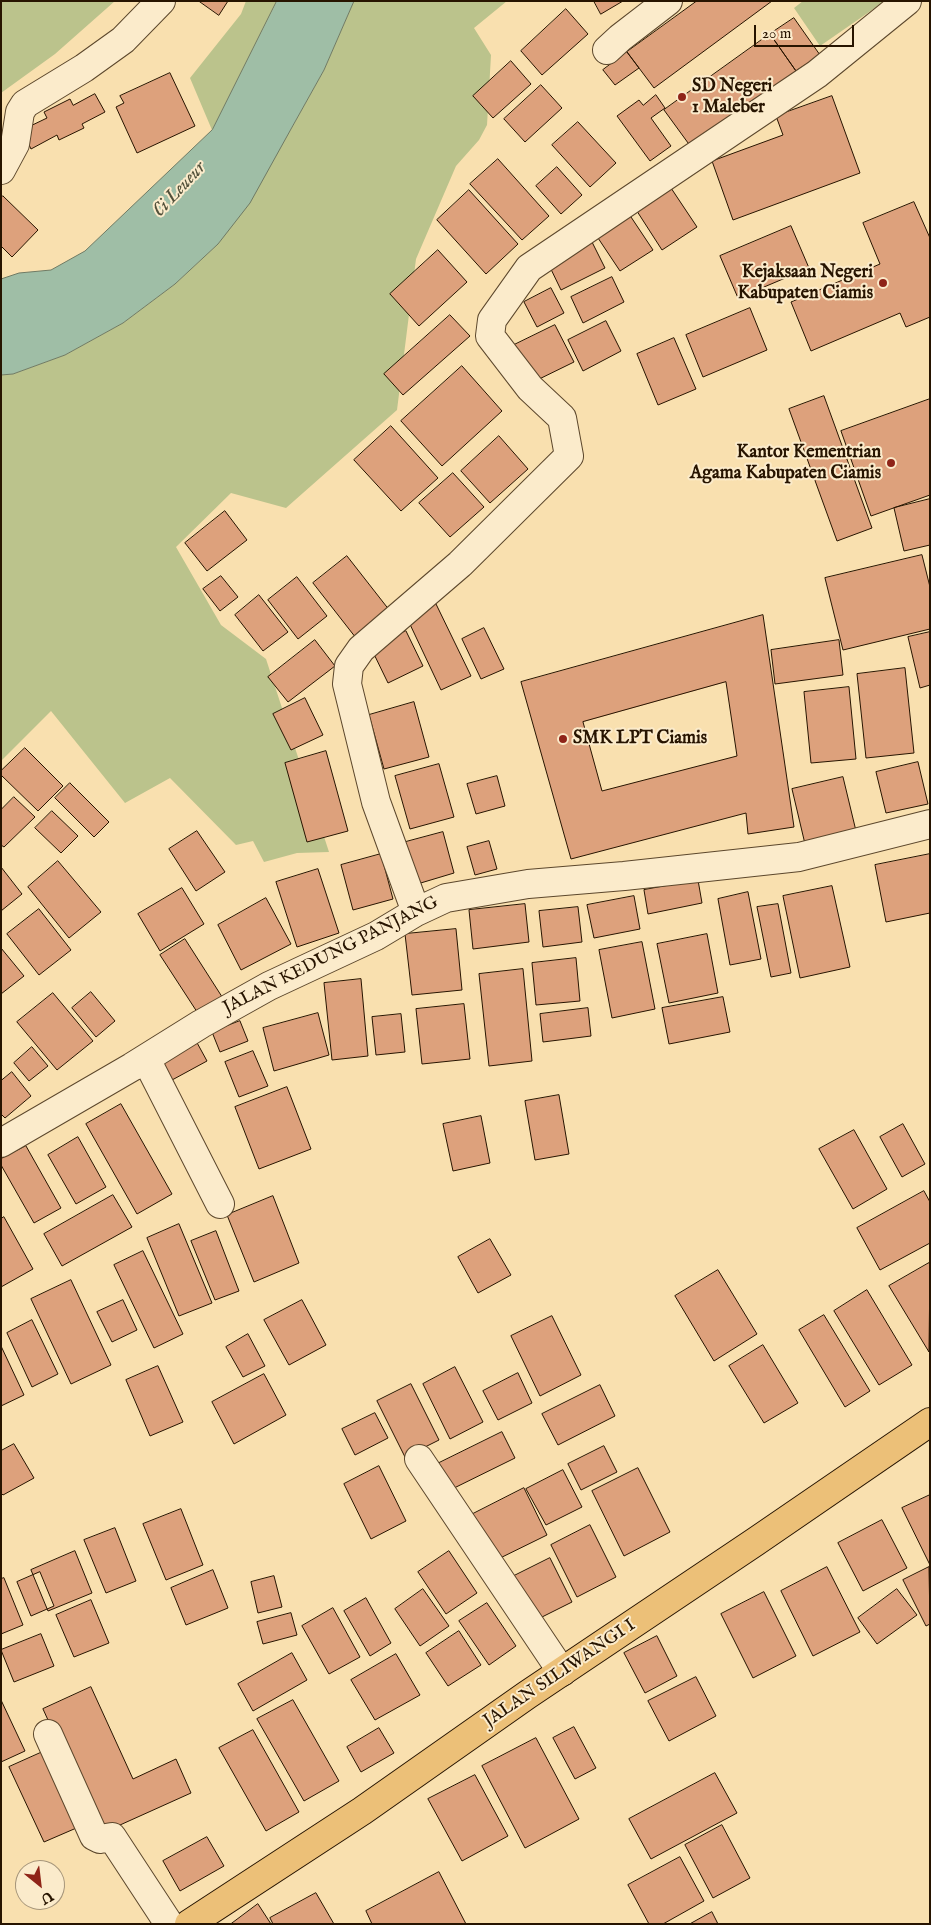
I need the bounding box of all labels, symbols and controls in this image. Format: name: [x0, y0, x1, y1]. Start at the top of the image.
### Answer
scale bar: [756, 15, 856, 47]
text: 20 m: [762, 24, 791, 43]
place label: SD Negeri 1 Maleber: [692, 76, 772, 118]
marker: SD Negeri 1 Maleber: [676, 91, 688, 103]
water label: Ci Leueur: [149, 157, 211, 223]
place label: Kejaksaan Negeri Kabupaten Ciamis: [737, 262, 873, 304]
marker: Kejaksaan Negeri Kabupaten Ciamis: [877, 277, 889, 289]
place label: Kantor Kementrian Agama Kabupaten Ciamis: [690, 442, 881, 484]
marker: Kantor Kementrian Agama Kabupaten Ciamis: [885, 457, 897, 469]
place label: SMK LPT Ciamis: [573, 728, 707, 750]
marker: SMK LPT Ciamis: [557, 733, 569, 745]
street label: JALAN KEDUNG PANJANG: [220, 892, 442, 1020]
street label: JALAN SILIWANGI I: [480, 1615, 640, 1733]
north arrow: [15, 1860, 65, 1910]
text: U: [37, 1886, 56, 1908]

